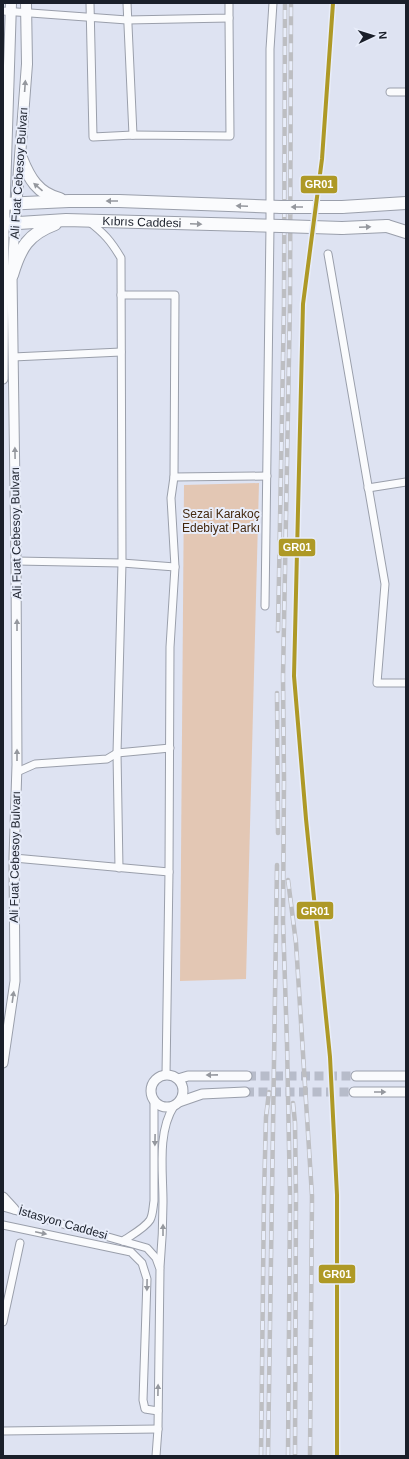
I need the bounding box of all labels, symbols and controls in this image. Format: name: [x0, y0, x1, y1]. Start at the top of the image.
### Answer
north arrow: [353, 16, 393, 56]
text: N: [377, 31, 389, 40]
one-way arrow: [21, 80, 28, 92]
street label: Ali Fuat Cebesoy Bulvarı: [7, 107, 31, 239]
line badge: GR01: [300, 175, 338, 194]
text: GR01: [305, 178, 333, 190]
one-way arrow: [33, 183, 44, 192]
one-way arrow: [105, 198, 118, 204]
one-way arrow: [236, 202, 248, 209]
one-way arrow: [290, 204, 303, 210]
street label: Kıbrıs Caddesi: [102, 214, 181, 230]
one-way arrow: [190, 221, 203, 227]
one-way arrow: [359, 224, 372, 230]
one-way arrow: [12, 446, 18, 459]
street label: Ali Fuat Cebesoy Bulvarı: [8, 467, 24, 599]
park label: Sezai Karakoç Edebiyat Parkı: [182, 507, 260, 535]
line badge: GR01: [278, 538, 316, 557]
text: GR01: [283, 541, 311, 553]
one-way arrow: [14, 618, 20, 631]
one-way arrow: [14, 748, 20, 761]
street label: Ali Fuat Cebesoy Bulvarı: [7, 791, 23, 923]
line badge: GR01: [296, 901, 334, 920]
text: GR01: [301, 905, 329, 917]
one-way arrow: [10, 991, 16, 1003]
one-way arrow: [206, 1072, 218, 1079]
one-way arrow: [374, 1089, 387, 1095]
one-way arrow: [152, 1134, 158, 1147]
street label: İstasyon Caddesi: [17, 1204, 109, 1242]
one-way arrow: [159, 1224, 166, 1236]
one-way arrow: [35, 1231, 47, 1237]
line badge: GR01: [318, 1264, 356, 1284]
text: GR01: [323, 1268, 351, 1280]
one-way arrow: [144, 1279, 150, 1292]
one-way arrow: [155, 1384, 162, 1396]

